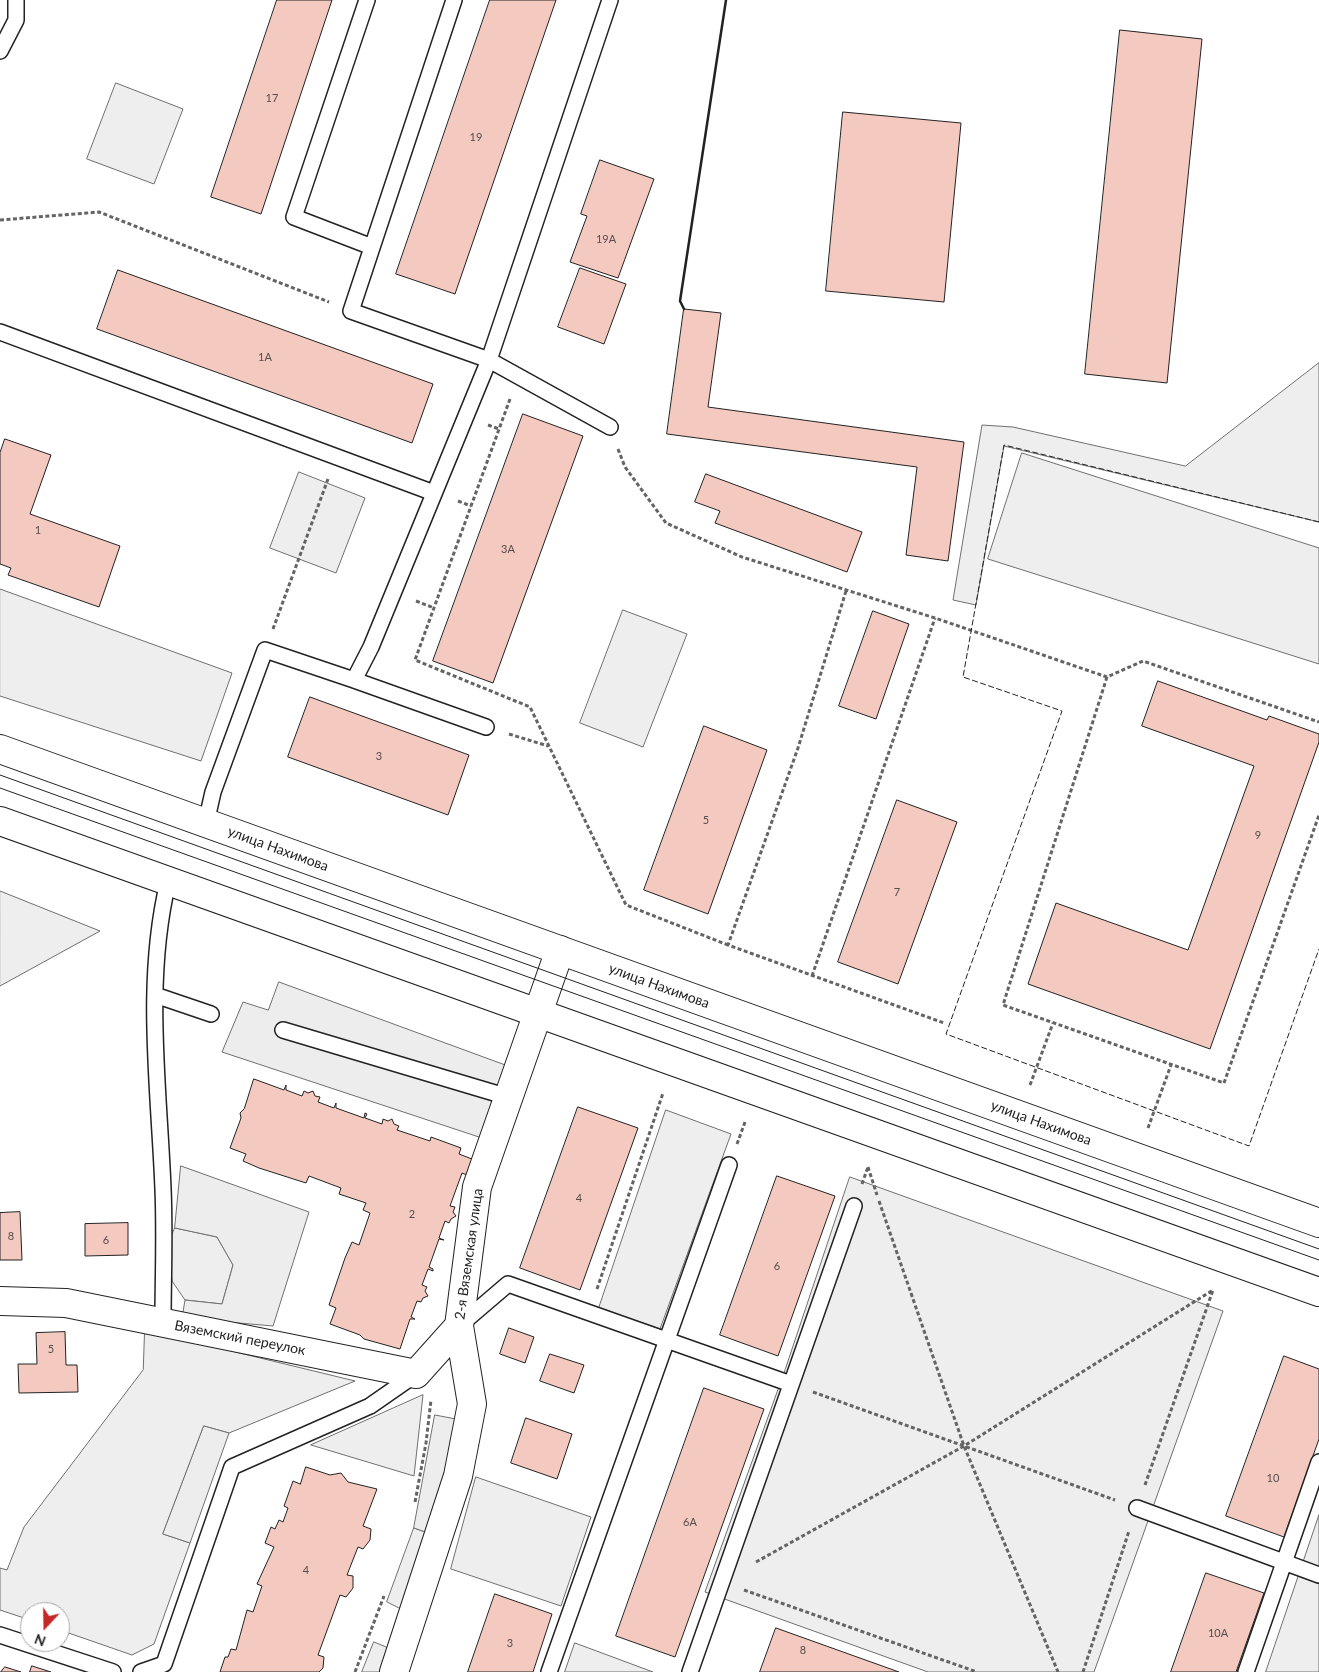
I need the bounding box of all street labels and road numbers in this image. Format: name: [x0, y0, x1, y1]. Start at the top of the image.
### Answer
street label: улица Нахимова: [225, 823, 331, 875]
street label: улица Нахимова: [606, 960, 712, 1012]
street label: улица Нахимова: [988, 1097, 1094, 1149]
street label: 2-я Вяземская улица: [451, 1187, 487, 1321]
street label: Вяземский переулок: [173, 1317, 307, 1359]

